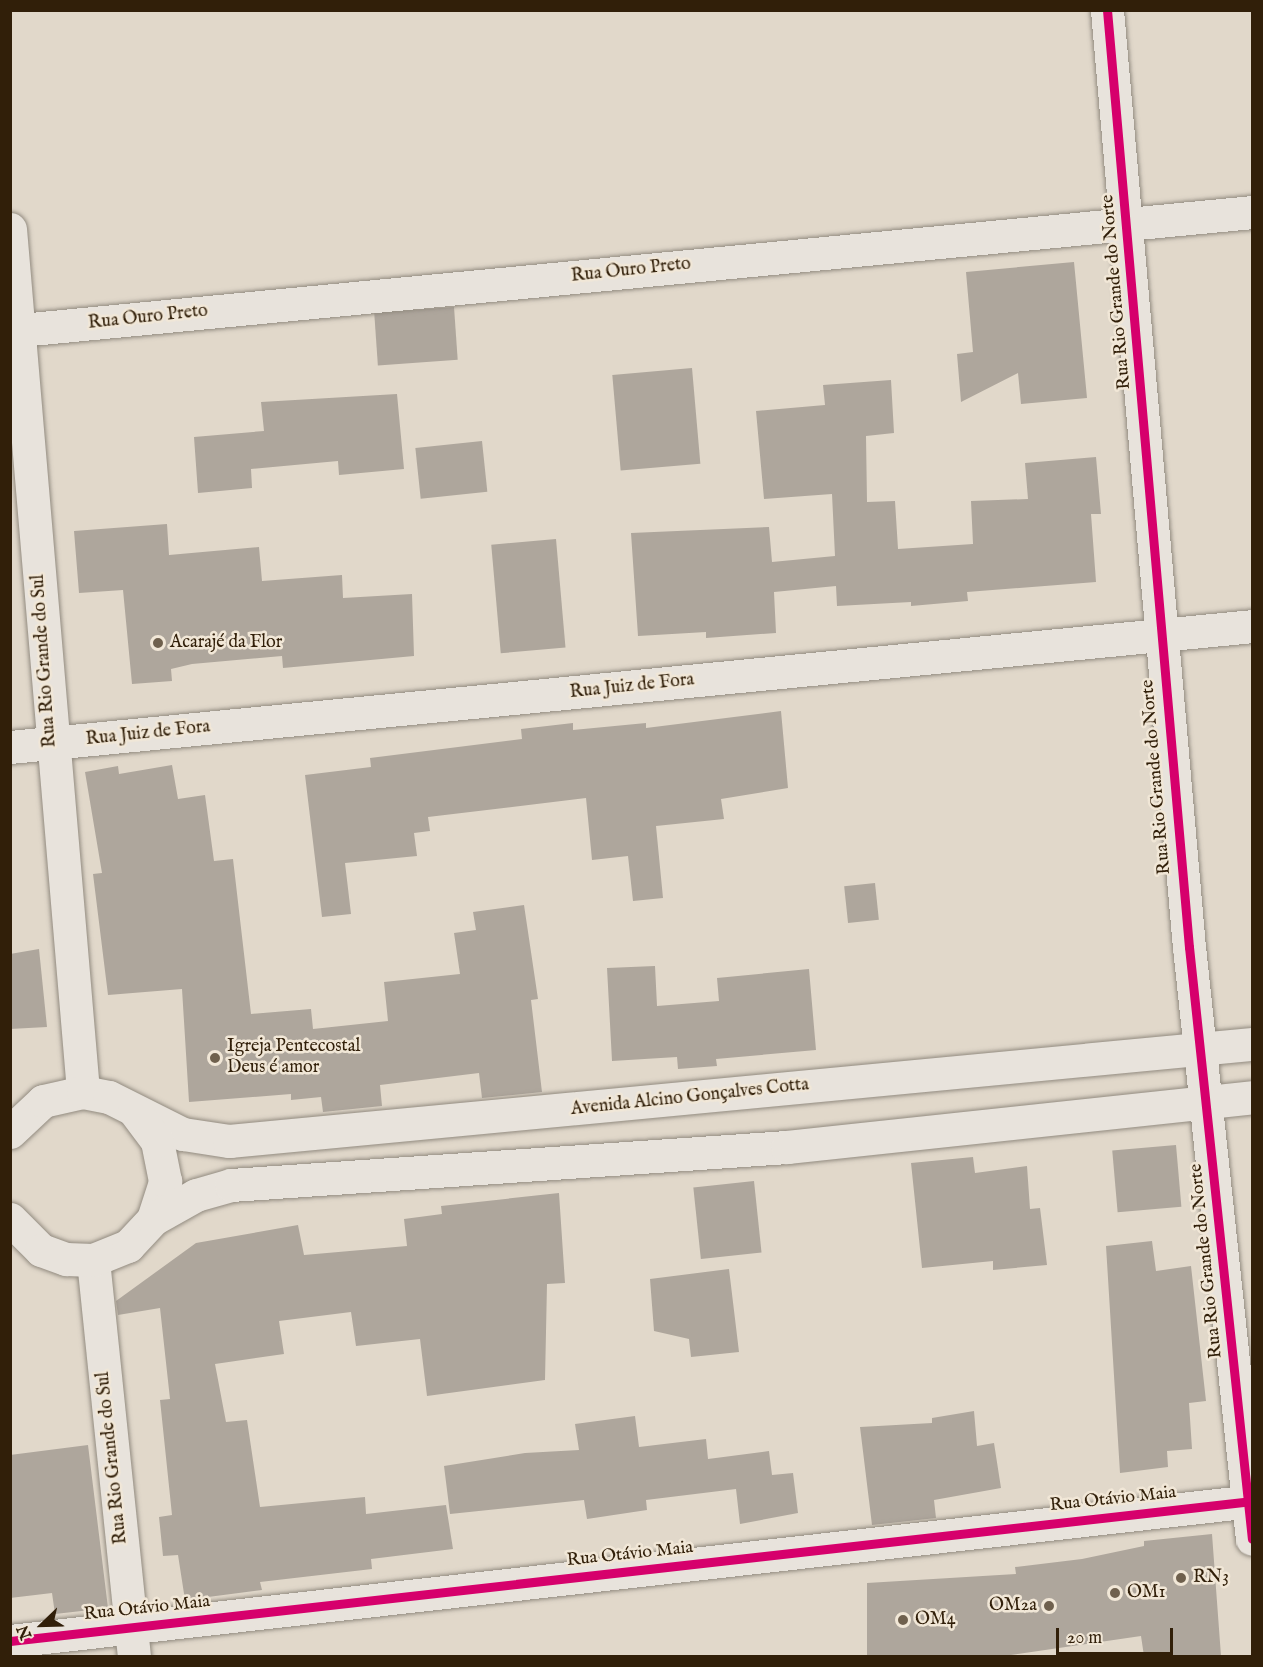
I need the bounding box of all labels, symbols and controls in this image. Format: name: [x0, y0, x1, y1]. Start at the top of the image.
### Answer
street label: Rua Rio Grande do Norte: [1098, 194, 1136, 390]
street label: Rua Ouro Preto: [570, 254, 692, 288]
street label: Rua Ouro Preto: [87, 301, 209, 335]
street label: Rua Rio Grande do Sul: [28, 574, 62, 748]
place label: Acarajé da Flor: [170, 632, 282, 654]
marker: Acarajé da Flor: [151, 636, 165, 650]
street label: Rua Juiz de Fora: [569, 670, 695, 704]
street label: Rua Rio Grande do Norte: [1138, 679, 1176, 875]
street label: Rua Juiz de Fora: [85, 717, 211, 751]
place label: Igreja Pentecostal Deus é amor: [227, 1037, 360, 1080]
marker: Igreja Pentecostal Deus é amor: [208, 1051, 222, 1065]
street label: Avenida Alcino Gonçalves Cotta: [570, 1075, 810, 1121]
street label: Rua Rio Grande do Norte: [1186, 1163, 1228, 1359]
street label: Rua Rio Grande do Sul: [93, 1371, 133, 1545]
street label: Rua Otávio Maia: [1049, 1483, 1177, 1517]
street label: Rua Otávio Maia: [566, 1538, 694, 1572]
place label: RN3: [1193, 1567, 1229, 1589]
marker: RN3: [1174, 1571, 1188, 1585]
place label: OM1: [1127, 1582, 1165, 1604]
marker: OM1: [1108, 1586, 1122, 1600]
street label: Rua Otávio Maia: [83, 1592, 211, 1626]
north arrow: [12, 1595, 72, 1655]
place label: OM2a: [989, 1595, 1037, 1617]
marker: OM2a: [1042, 1599, 1056, 1613]
place label: OM4: [915, 1609, 956, 1631]
marker: OM4: [896, 1613, 910, 1627]
scale bar: [1059, 1616, 1176, 1654]
text: N: [14, 1622, 37, 1642]
text: 20 m: [1067, 1627, 1102, 1650]

